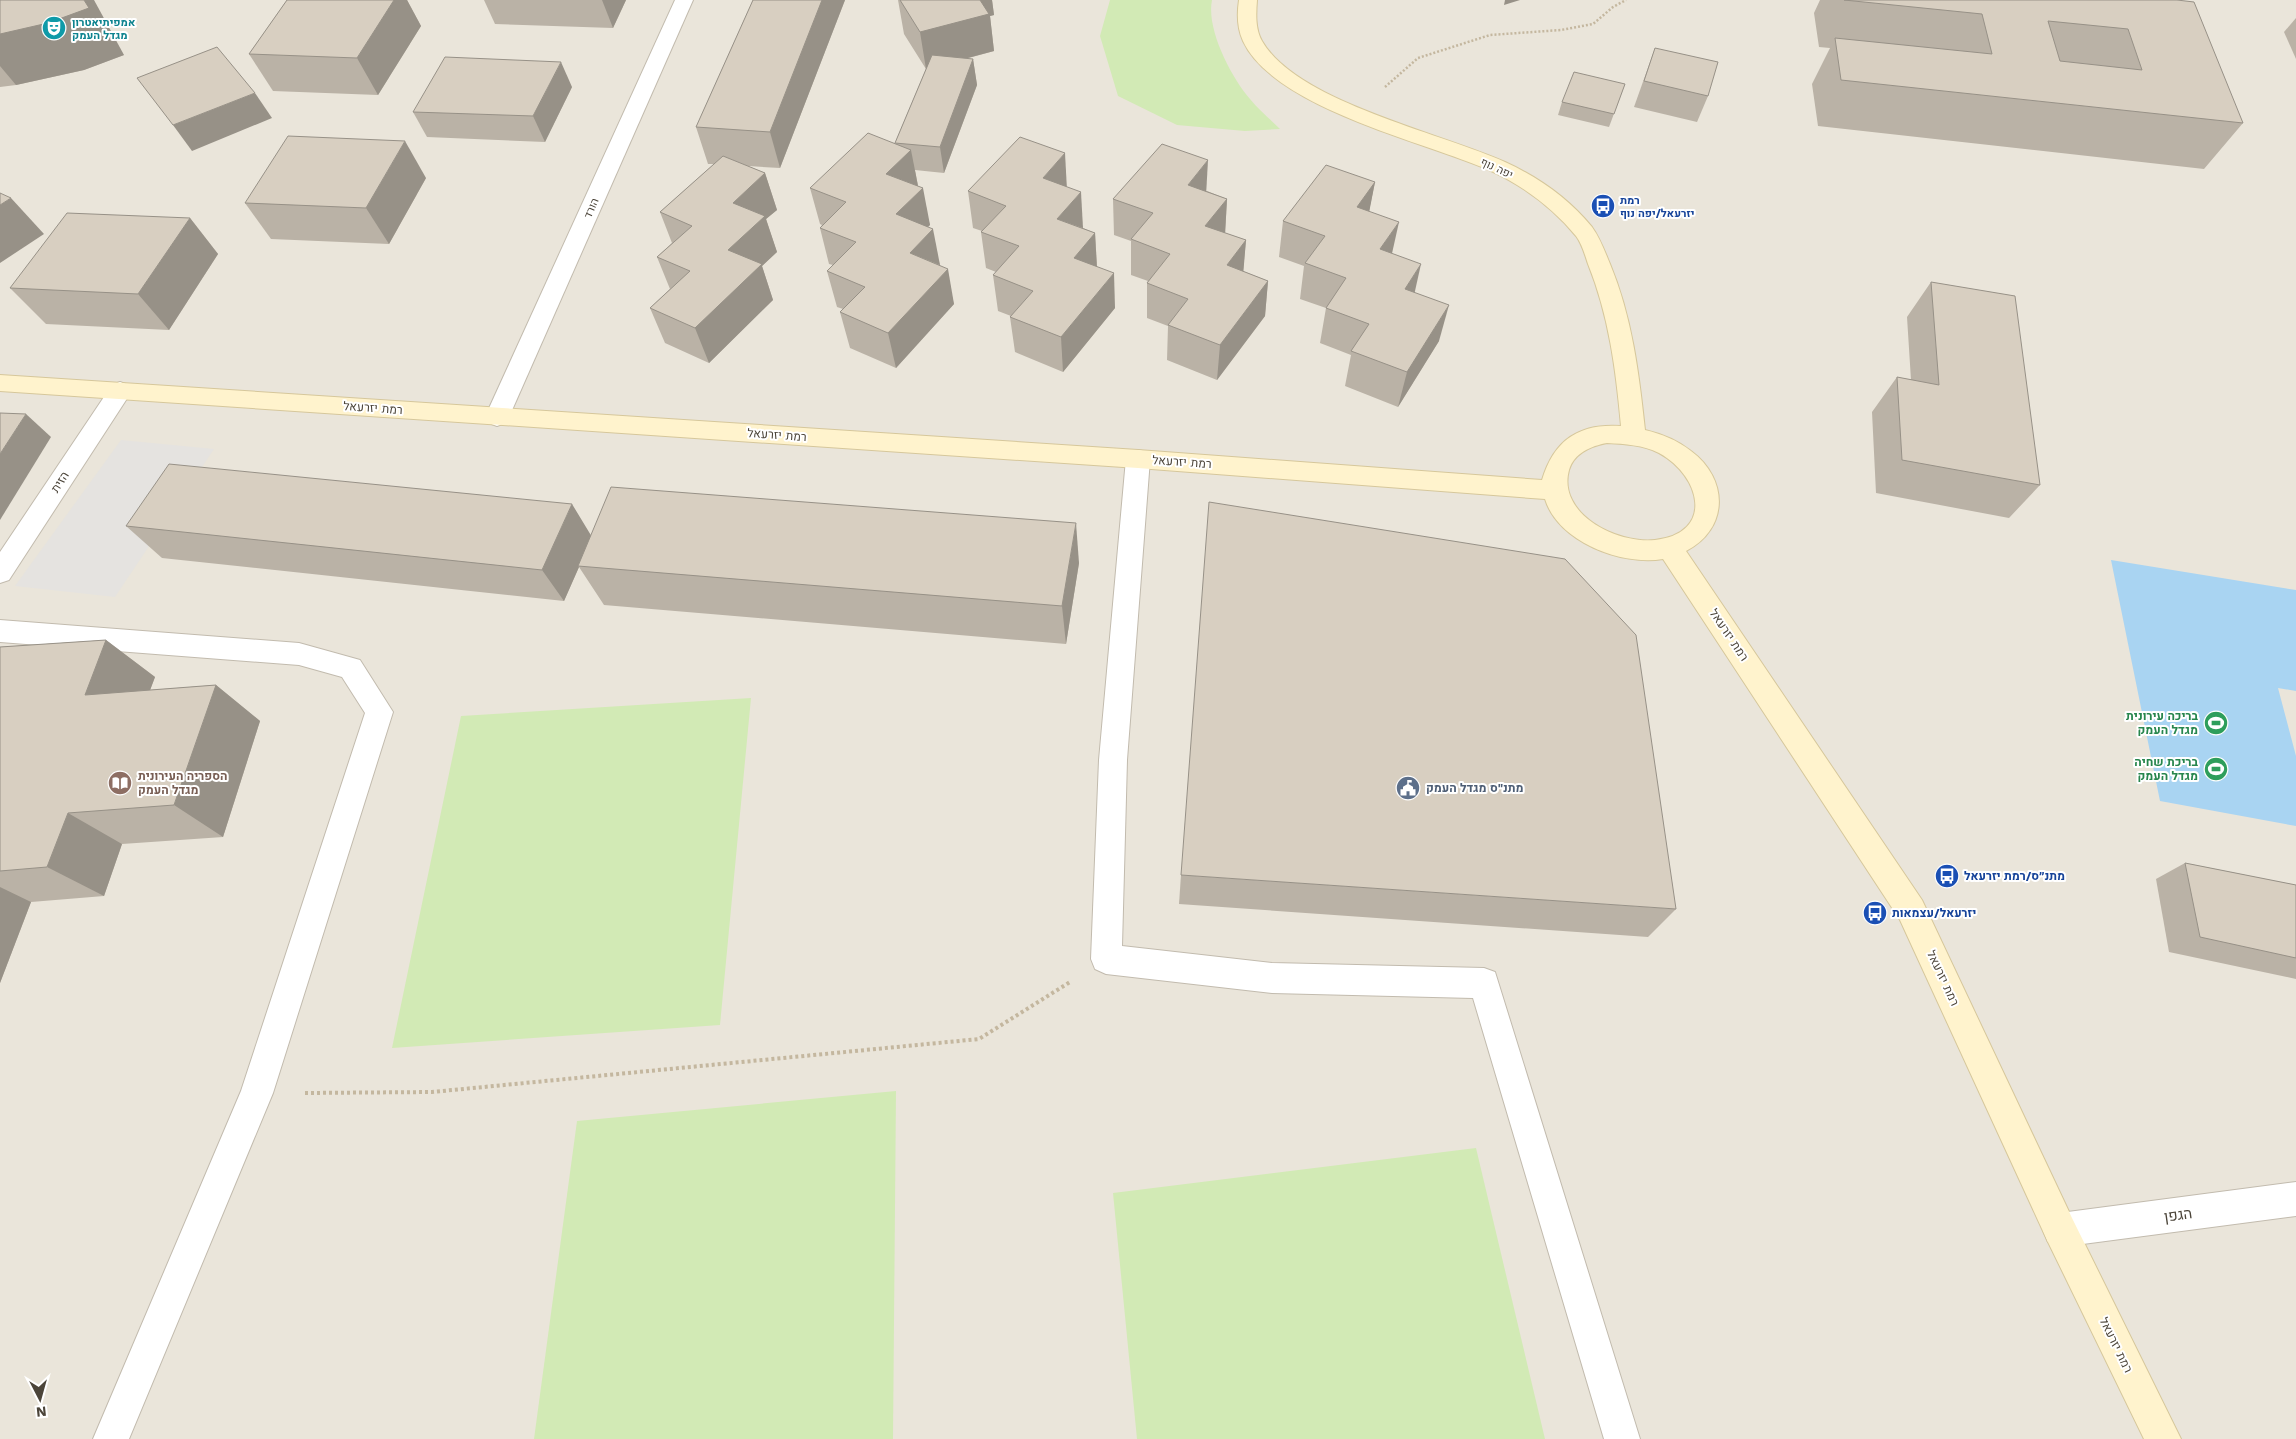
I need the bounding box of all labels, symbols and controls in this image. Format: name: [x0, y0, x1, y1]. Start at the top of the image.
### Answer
theatre icon: אמפיתיאטרון מגדל העמק: [41, 15, 67, 41]
place label: אמפיתיאטרון מגדל העמק: [72, 16, 135, 42]
street label: יפה נוף: [1479, 155, 1515, 182]
bus stop icon: רמת יזרעאל/יפה נוף: [1590, 193, 1616, 219]
place label: רמת יזרעאל/יפה נוף: [1620, 194, 1694, 220]
street label: הורד: [581, 196, 602, 220]
street label: רמת יזרעאל: [343, 399, 403, 417]
street label: רמת יזרעאל: [747, 426, 807, 444]
street label: רמת יזרעאל: [1152, 453, 1212, 471]
street label: הזית: [48, 469, 72, 495]
street label: רמת יזרעאל: [1707, 606, 1751, 664]
place label: בריכה עירונית מגדל העמק: [2126, 709, 2198, 737]
sports icon: בריכה עירונית מגדל העמק: [2203, 710, 2229, 736]
place label: בריכת שחיה מגדל העמק: [2134, 755, 2198, 783]
sports icon: בריכת שחיה מגדל העמק: [2203, 756, 2229, 782]
place label: הספריה העירונית מגדל העמק: [138, 769, 227, 797]
library icon: הספריה העירונית מגדל העמק: [107, 770, 133, 796]
public building icon: מתנ"ס מגדל העמק: [1395, 775, 1421, 801]
place label: מתנ"ס מגדל העמק: [1426, 781, 1524, 795]
bus stop icon: מתנ״ס/רמת יזרעאל: [1934, 863, 1960, 889]
place label: מתנ״ס/רמת יזרעאל: [1964, 869, 2065, 883]
bus stop icon: יזרעאל/עצמאות: [1862, 900, 1888, 926]
place label: יזרעאל/עצמאות: [1892, 906, 1976, 920]
street label: רמת יזרעאל: [1924, 948, 1962, 1008]
street label: הגפן: [2163, 1204, 2193, 1226]
street label: רמת יזרעאל: [2097, 1315, 2135, 1375]
north arrow: [15, 1374, 65, 1424]
text: N: [35, 1403, 47, 1420]

